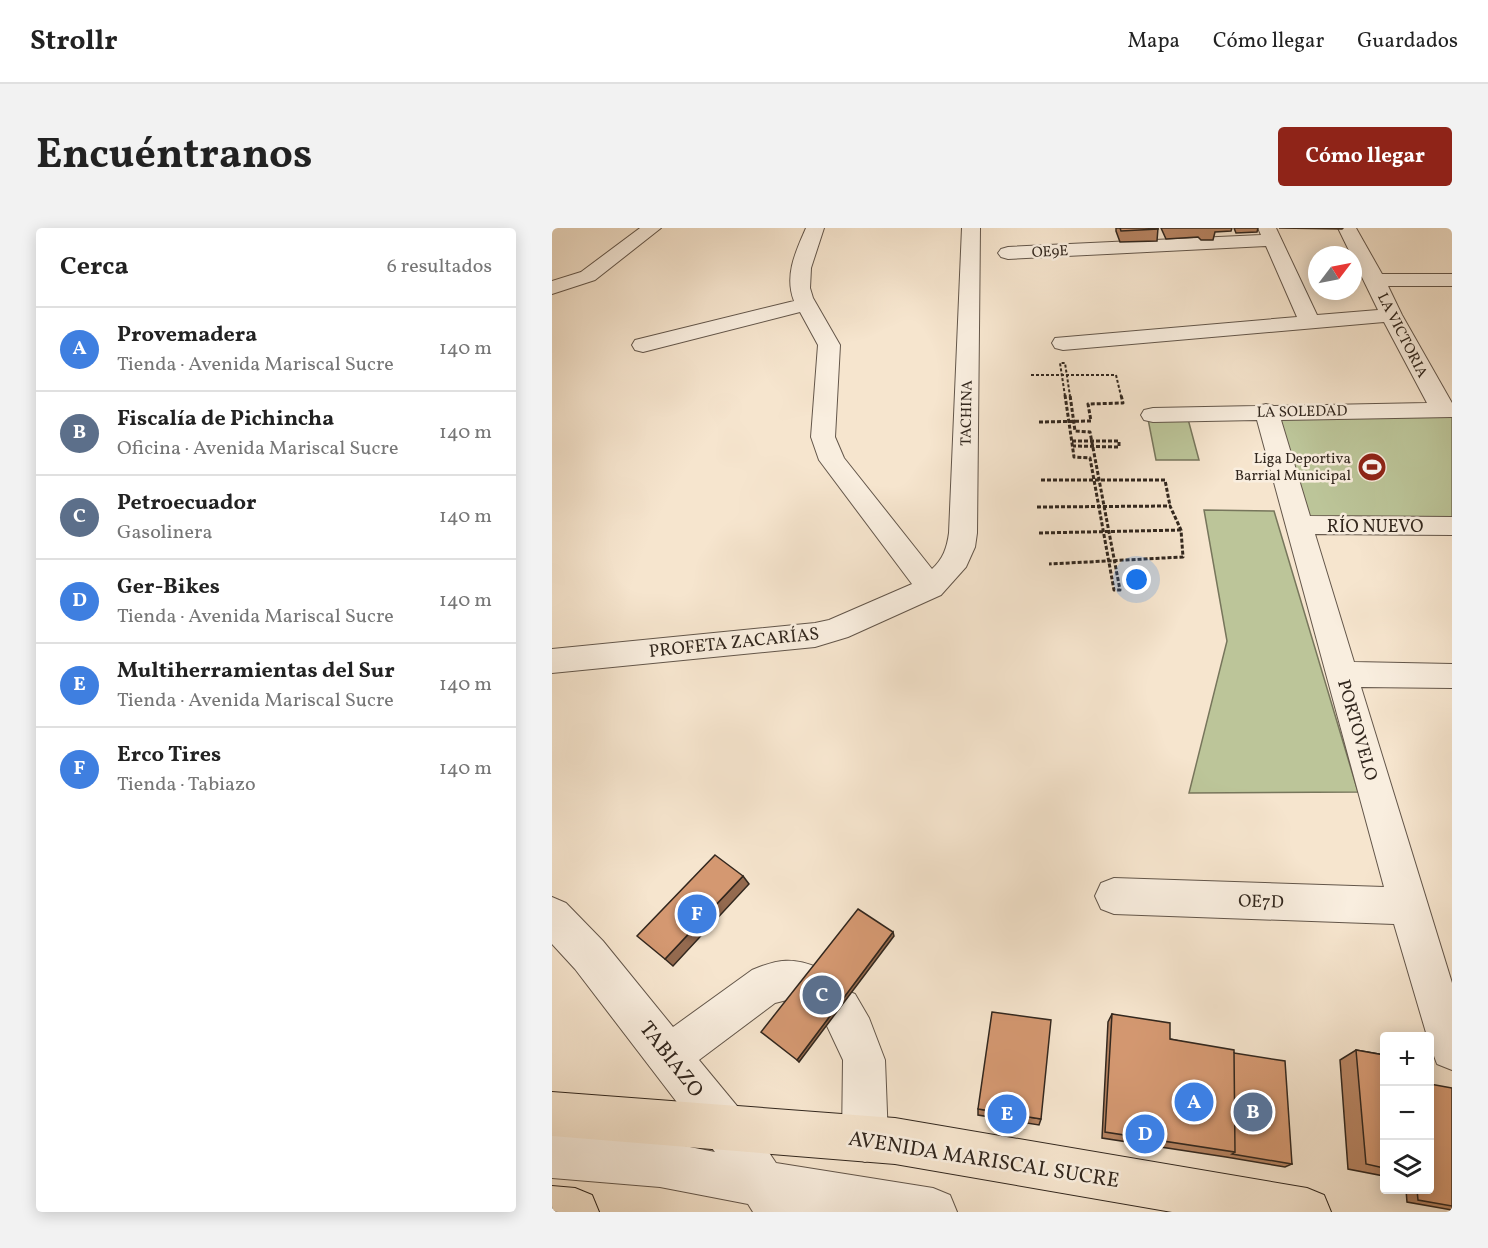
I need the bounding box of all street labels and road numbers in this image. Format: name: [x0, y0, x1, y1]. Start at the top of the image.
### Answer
street label: OE9E: [1031, 241, 1069, 264]
street label: LA VICTORIA: [1371, 290, 1432, 382]
street label: TACHINA: [956, 380, 979, 446]
street label: LA SOLEDAD: [1256, 401, 1348, 424]
street label: RÍO NUEVO: [1327, 515, 1423, 540]
street label: PROFETA ZACARÍAS: [648, 622, 821, 665]
street label: PORTOVELO: [1330, 677, 1383, 784]
street label: OE7D: [1238, 889, 1284, 916]
street label: TABIAZO: [632, 1016, 710, 1104]
street label: AVENIDA MARISCAL SUCRE: [846, 1125, 1121, 1196]

